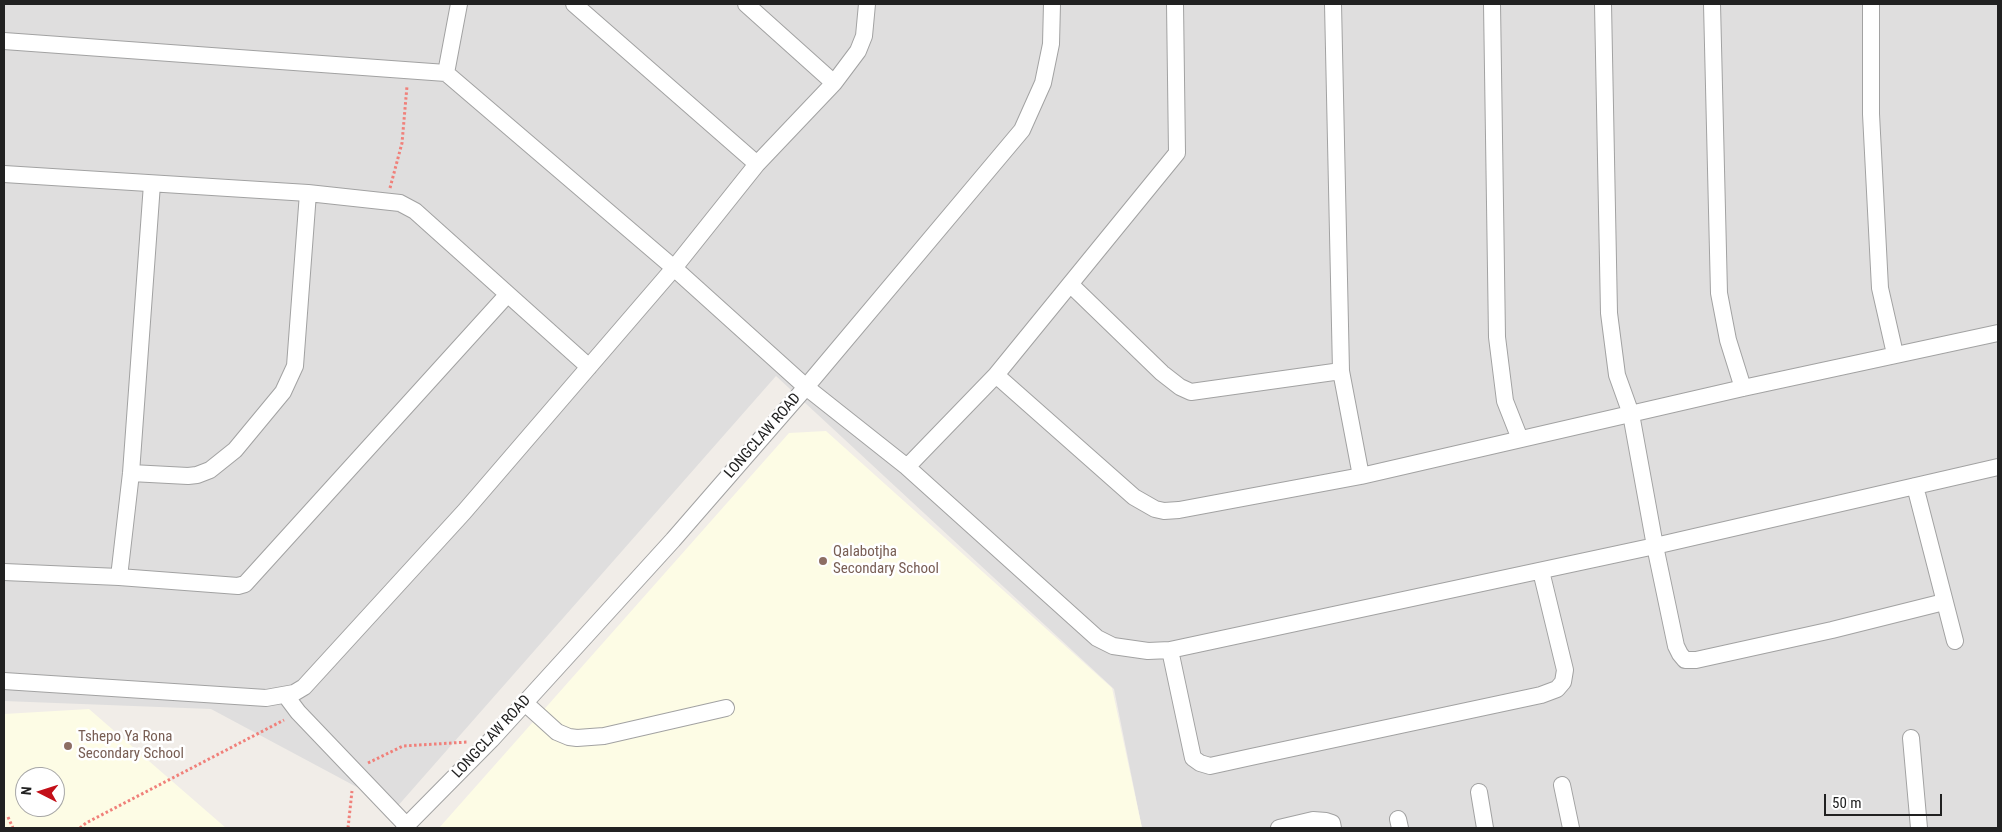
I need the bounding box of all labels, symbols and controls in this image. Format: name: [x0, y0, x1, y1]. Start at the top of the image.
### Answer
street label: LONGCLAW ROAD: [721, 390, 805, 482]
place label: Qalabotjha Secondary School: [833, 543, 939, 578]
marker: Qalabotjha Secondary School: [817, 555, 829, 567]
street label: LONGCLAW ROAD: [449, 692, 535, 782]
place label: Tshepo Ya Rona Secondary School: [78, 728, 184, 763]
marker: Tshepo Ya Rona Secondary School: [62, 740, 74, 752]
north arrow: [15, 767, 65, 817]
scale bar: [1827, 784, 1944, 816]
text: N: [18, 786, 34, 796]
text: 50 m: [1832, 794, 1862, 812]

